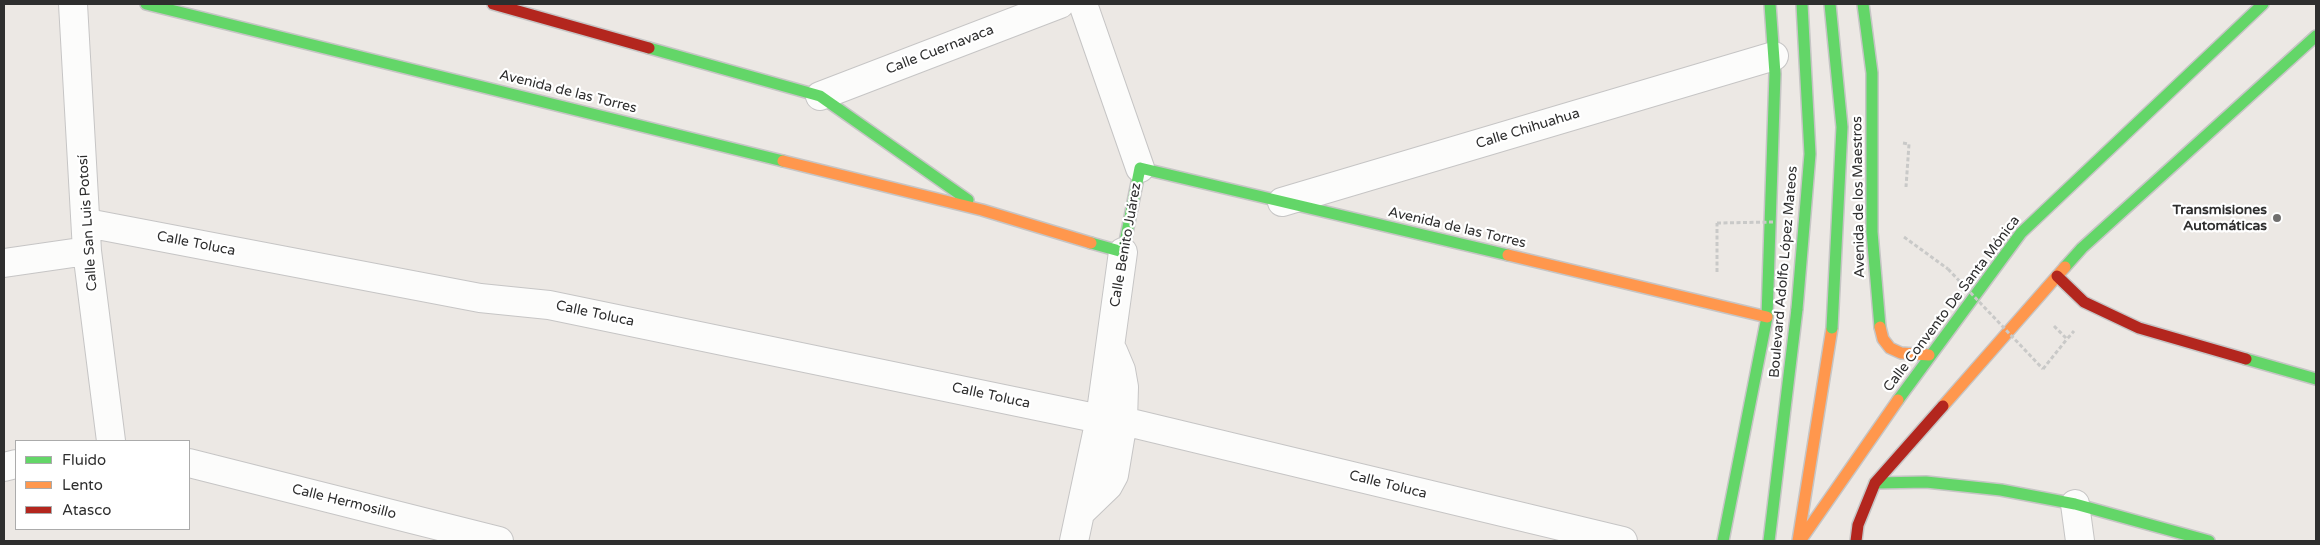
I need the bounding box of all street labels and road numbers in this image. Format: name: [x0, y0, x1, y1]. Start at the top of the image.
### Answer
street label: Calle Cuernavaca: [884, 22, 996, 78]
street label: Avenida de las Torres: [498, 67, 638, 117]
street label: Calle Chihuahua: [1474, 105, 1582, 153]
street label: Avenida de los Maestros: [1849, 116, 1869, 278]
street label: Calle San Luis Potosí: [75, 154, 101, 292]
street label: Boulevard Adolfo López Mateos: [1766, 165, 1802, 379]
street label: Calle Benito Juárez: [1107, 181, 1145, 309]
street label: Avenida de las Torres: [1386, 204, 1528, 252]
street label: Calle Convento De Santa Mónica: [1880, 213, 2024, 395]
street label: Calle Toluca: [155, 228, 237, 260]
street label: Calle Toluca: [554, 298, 636, 330]
street label: Calle Toluca: [950, 380, 1032, 412]
street label: Calle Toluca: [1347, 467, 1429, 503]
street label: Calle Hermosillo: [290, 481, 398, 523]

